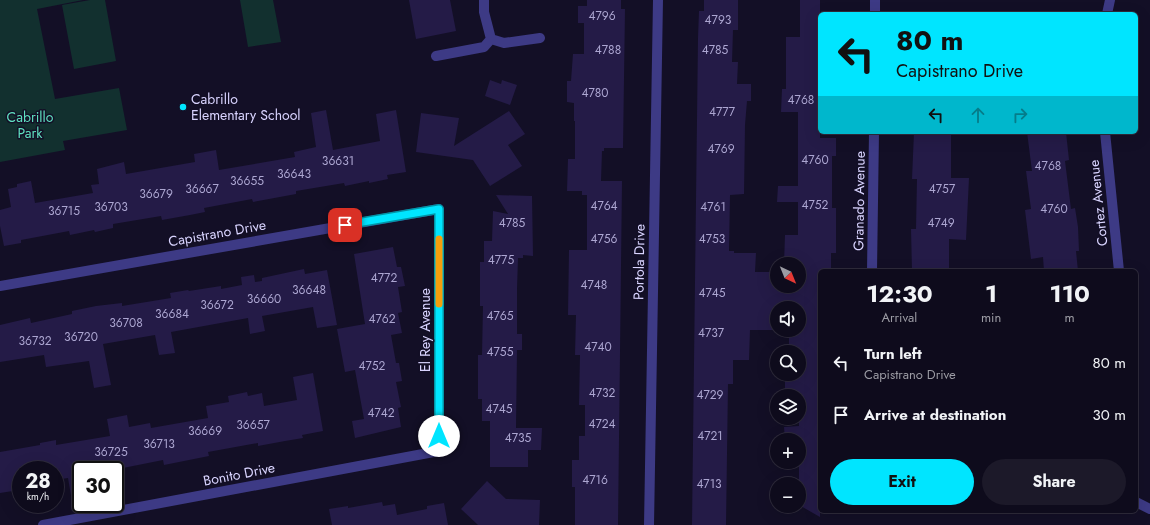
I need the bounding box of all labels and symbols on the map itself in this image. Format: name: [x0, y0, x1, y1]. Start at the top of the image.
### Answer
house number: 4796: [588, 7, 616, 25]
house number: 4793: [705, 11, 732, 29]
house number: 4788: [595, 41, 621, 59]
house number: 4785: [702, 41, 729, 59]
house number: 4780: [581, 84, 609, 102]
place label: Cabrillo Elementary School: [191, 89, 301, 125]
house number: 4768: [788, 91, 814, 109]
marker: Cabrillo Elementary School: [178, 102, 188, 112]
house number: 4777: [709, 103, 736, 121]
park label: Cabrillo Park: [7, 107, 54, 143]
house number: 4769: [707, 140, 735, 158]
house number: 4760: [801, 151, 829, 169]
street label: Granado Avenue: [848, 151, 870, 251]
house number: 36631: [322, 152, 354, 170]
house number: 4768: [1035, 157, 1061, 175]
street label: Cortez Avenue: [1084, 159, 1112, 247]
house number: 36643: [277, 165, 311, 183]
house number: 36655: [230, 172, 264, 190]
house number: 36667: [185, 180, 219, 198]
house number: 4757: [929, 180, 956, 198]
house number: 36679: [139, 185, 173, 203]
house number: 4752: [802, 196, 829, 214]
house number: 4764: [590, 197, 618, 215]
house number: 36703: [94, 198, 128, 216]
house number: 4761: [700, 198, 726, 216]
house number: 4760: [1040, 200, 1068, 218]
house number: 36715: [48, 202, 80, 220]
pin: [328, 208, 362, 242]
house number: 4785: [499, 214, 526, 232]
house number: 4749: [927, 214, 955, 232]
street label: Capistrano Drive: [167, 215, 267, 251]
street label: Portola Drive: [628, 224, 650, 300]
house number: 4756: [591, 230, 618, 248]
house number: 4753: [699, 230, 726, 248]
house number: 4775: [488, 251, 514, 269]
north arrow: [770, 257, 806, 293]
house number: 4772: [371, 269, 397, 287]
house number: 4748: [581, 276, 607, 294]
house number: 36648: [292, 281, 326, 299]
house number: 4745: [698, 284, 726, 302]
street label: El Rey Avenue: [415, 288, 435, 372]
house number: 36660: [247, 290, 281, 308]
house number: 36672: [200, 296, 234, 314]
house number: 36684: [155, 305, 189, 323]
house number: 4765: [487, 307, 514, 325]
house number: 4762: [368, 310, 396, 328]
house number: 36708: [109, 314, 143, 332]
house number: 4737: [698, 324, 725, 342]
house number: 36720: [64, 328, 98, 346]
house number: 36732: [18, 332, 52, 350]
house number: 4740: [584, 338, 612, 356]
house number: 4755: [487, 343, 514, 361]
house number: 4752: [359, 357, 386, 375]
house number: 4732: [589, 384, 616, 402]
house number: 4729: [696, 386, 724, 404]
house number: 4745: [485, 400, 513, 418]
house number: 4742: [367, 404, 395, 422]
position arrow: [418, 415, 460, 457]
house number: 4724: [588, 415, 616, 433]
house number: 36657: [236, 416, 270, 434]
house number: 36669: [188, 422, 222, 440]
house number: 4721: [697, 427, 723, 445]
house number: 4735: [505, 429, 532, 447]
house number: 36713: [143, 435, 175, 453]
house number: 36725: [94, 443, 128, 461]
street label: Bonito Drive: [201, 457, 277, 491]
speed limit sign: 30: [72, 461, 124, 513]
house number: 4716: [582, 471, 608, 489]
house number: 4713: [696, 475, 722, 493]

